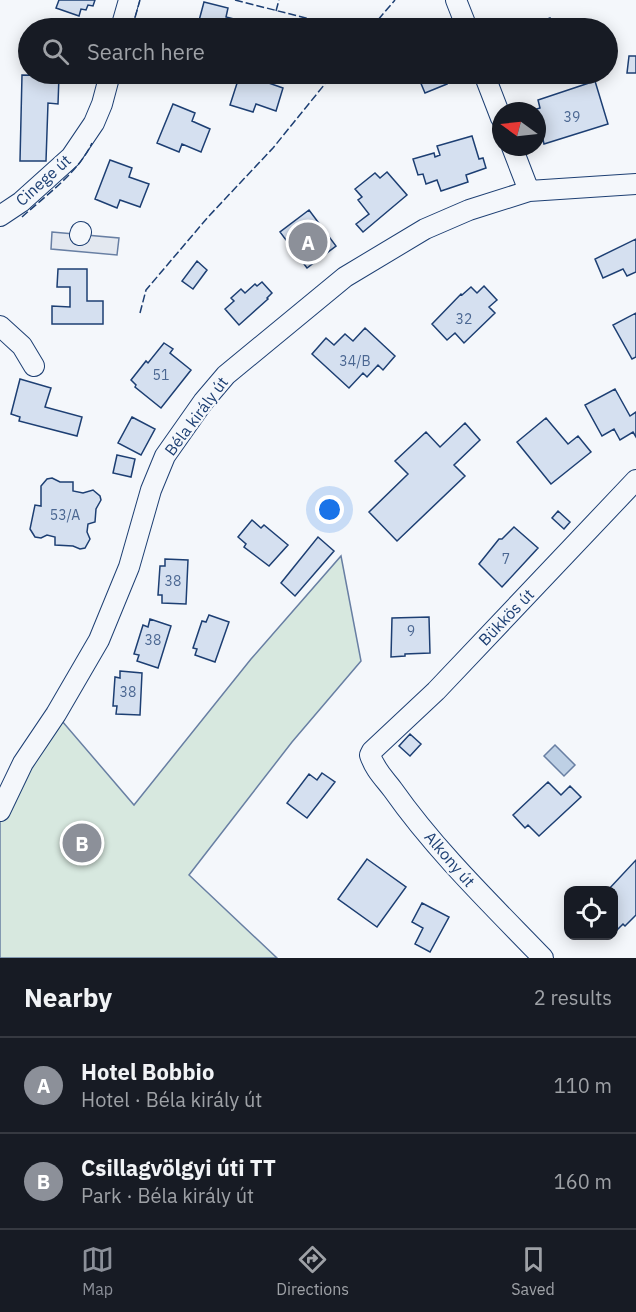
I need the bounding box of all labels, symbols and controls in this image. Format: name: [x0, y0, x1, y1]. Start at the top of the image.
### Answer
search box: [18, 18, 618, 84]
icon: search: [39, 35, 72, 68]
text: Search here: [87, 37, 205, 66]
north arrow: [492, 102, 546, 156]
house number: 39: [564, 108, 580, 126]
street label: Cinege út: [11, 150, 75, 210]
pin: A: [288, 220, 328, 264]
house number: 32: [456, 310, 472, 328]
house number: 34/B: [339, 352, 371, 370]
house number: 51: [153, 366, 169, 384]
street label: Béla király út: [160, 373, 232, 459]
your location: [315, 495, 344, 524]
house number: 53/A: [50, 506, 80, 524]
house number: 7: [502, 550, 510, 568]
house number: 38: [165, 572, 181, 590]
street label: Bükkös út: [474, 584, 538, 650]
house number: 9: [407, 622, 415, 640]
house number: 38: [145, 631, 161, 649]
house number: 38: [120, 683, 136, 701]
pin: B: [62, 820, 101, 866]
street label: Alkony út: [420, 827, 480, 891]
map controls: [564, 886, 618, 940]
button: locate: [564, 886, 618, 940]
text: Nearby: [24, 980, 112, 1014]
text: 2 results: [534, 984, 612, 1011]
text: Hotel Bobbio: [81, 1057, 214, 1086]
text: A: [37, 1072, 50, 1099]
text: 110 m: [554, 1072, 612, 1099]
text: Hotel · Béla király út: [81, 1086, 262, 1113]
text: Csillagvölgyi úti TT: [81, 1153, 276, 1182]
text: B: [37, 1168, 50, 1195]
text: 160 m: [554, 1168, 612, 1195]
text: Park · Béla király út: [81, 1182, 254, 1209]
tab: Map: [81, 1243, 114, 1299]
tab: Directions: [276, 1243, 349, 1299]
tab: Saved: [511, 1243, 555, 1299]

